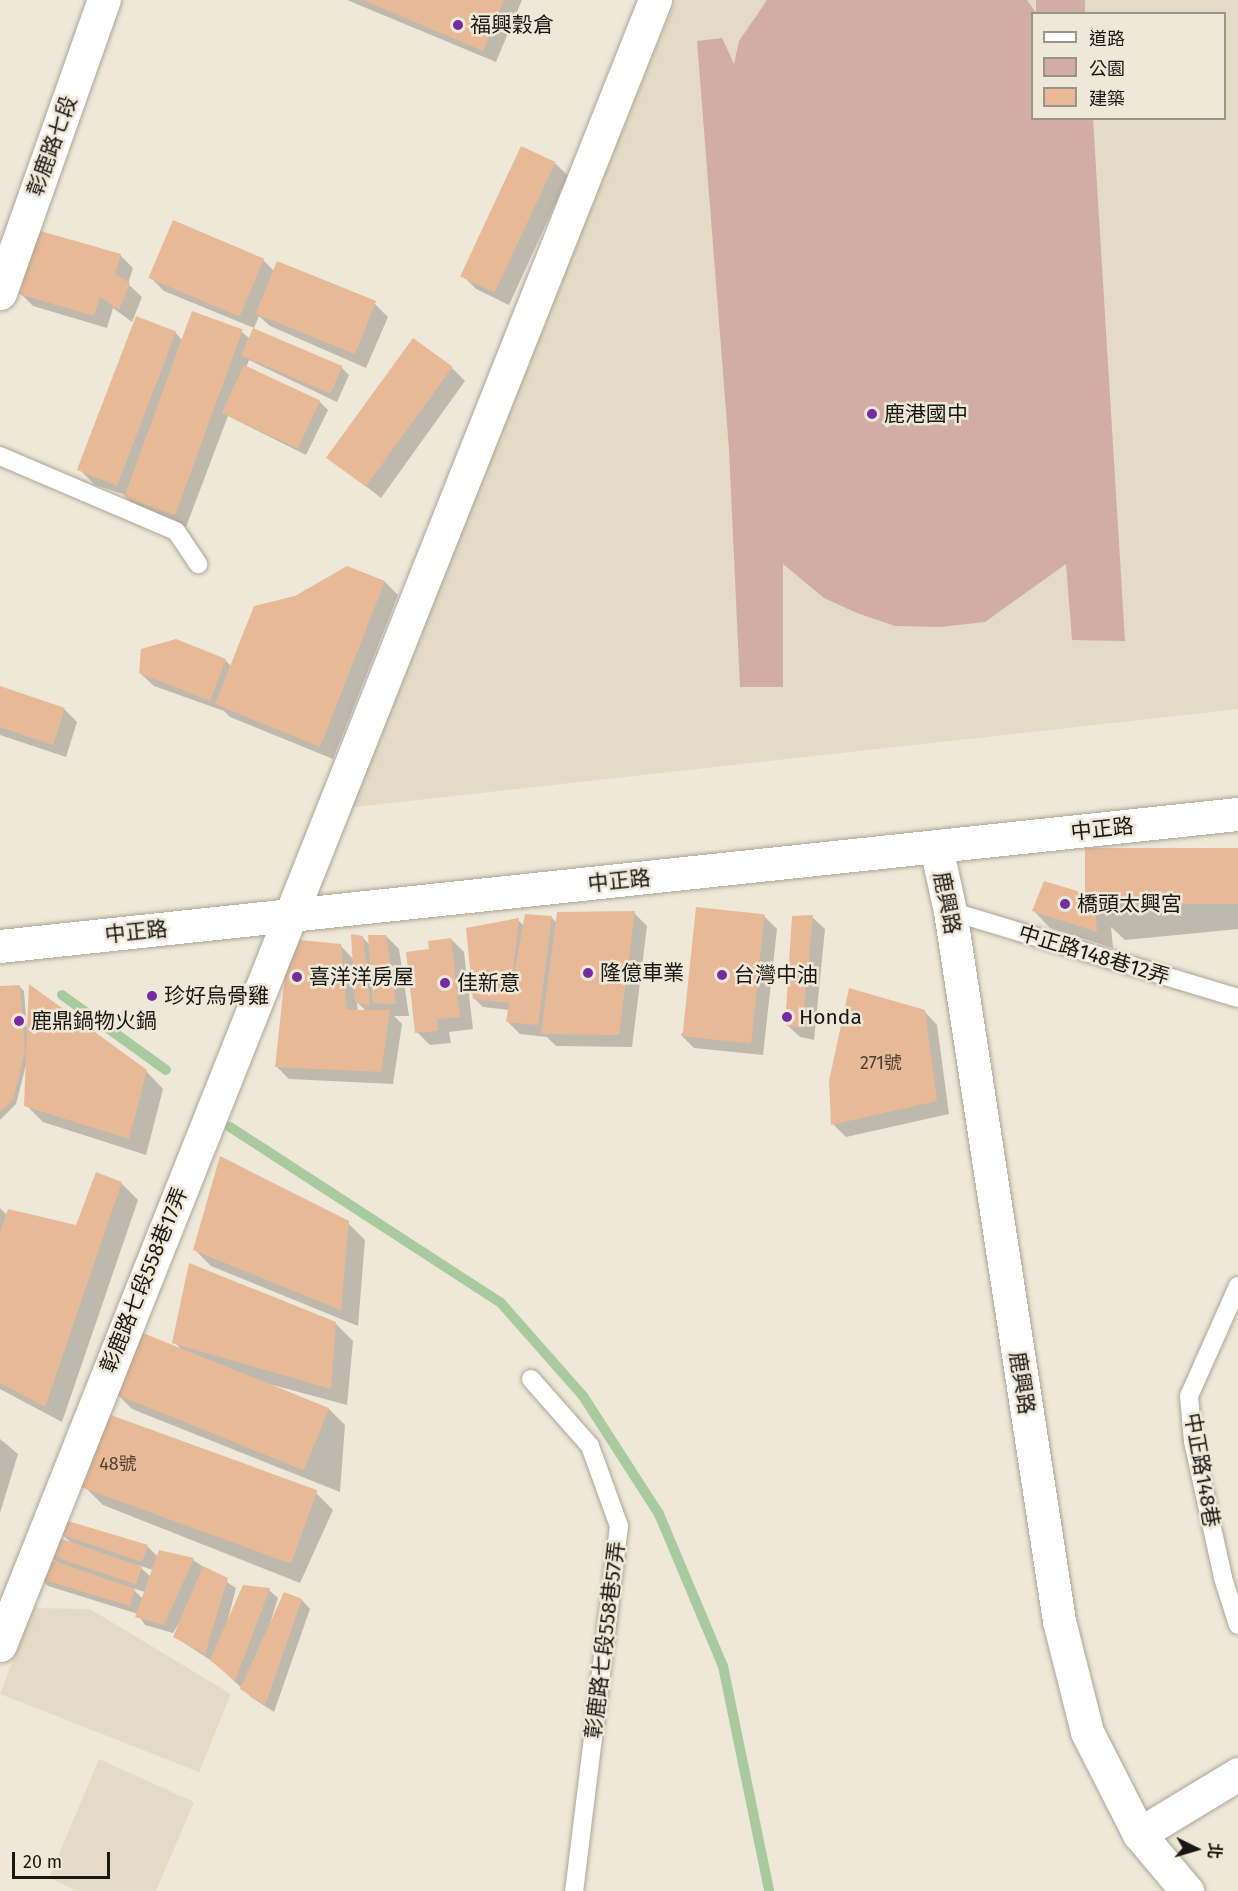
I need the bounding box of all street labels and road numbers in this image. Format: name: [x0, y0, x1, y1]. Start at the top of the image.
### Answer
street label: 彰鹿路七段: [22, 92, 82, 200]
street label: 中正路: [1069, 813, 1135, 845]
street label: 中正路: [586, 865, 652, 897]
street label: 鹿興路: [929, 870, 965, 936]
street label: 中正路: [103, 916, 169, 948]
street label: 中正路148巷12弄: [1016, 920, 1172, 990]
street label: 彰鹿路七段558巷17弄: [95, 1184, 193, 1376]
street label: 鹿興路: [1005, 1350, 1039, 1416]
street label: 中正路148巷: [1180, 1411, 1224, 1529]
street label: 彰鹿路七段558巷57弄: [580, 1540, 630, 1740]

